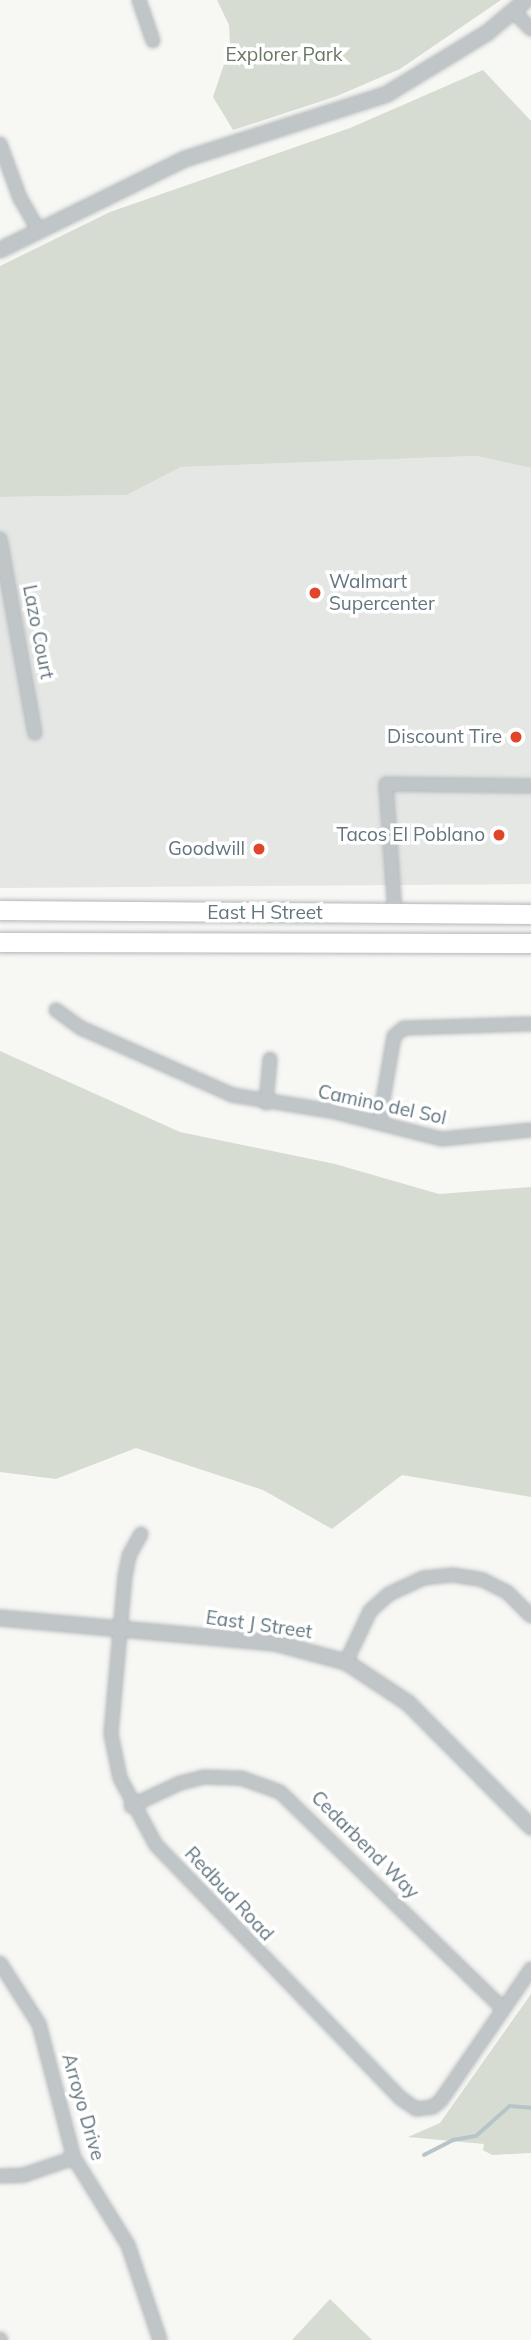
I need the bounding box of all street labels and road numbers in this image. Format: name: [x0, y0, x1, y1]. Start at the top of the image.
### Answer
street label: Lazo Court: [18, 583, 58, 681]
street label: East H Street: [207, 902, 323, 924]
street label: Camino del Sol: [316, 1080, 448, 1130]
street label: East J Street: [204, 1606, 314, 1644]
street label: Cedarbend Way: [306, 1786, 424, 1904]
street label: Redbud Road: [180, 1842, 278, 1946]
street label: Arroyo Drive: [57, 2051, 109, 2163]

